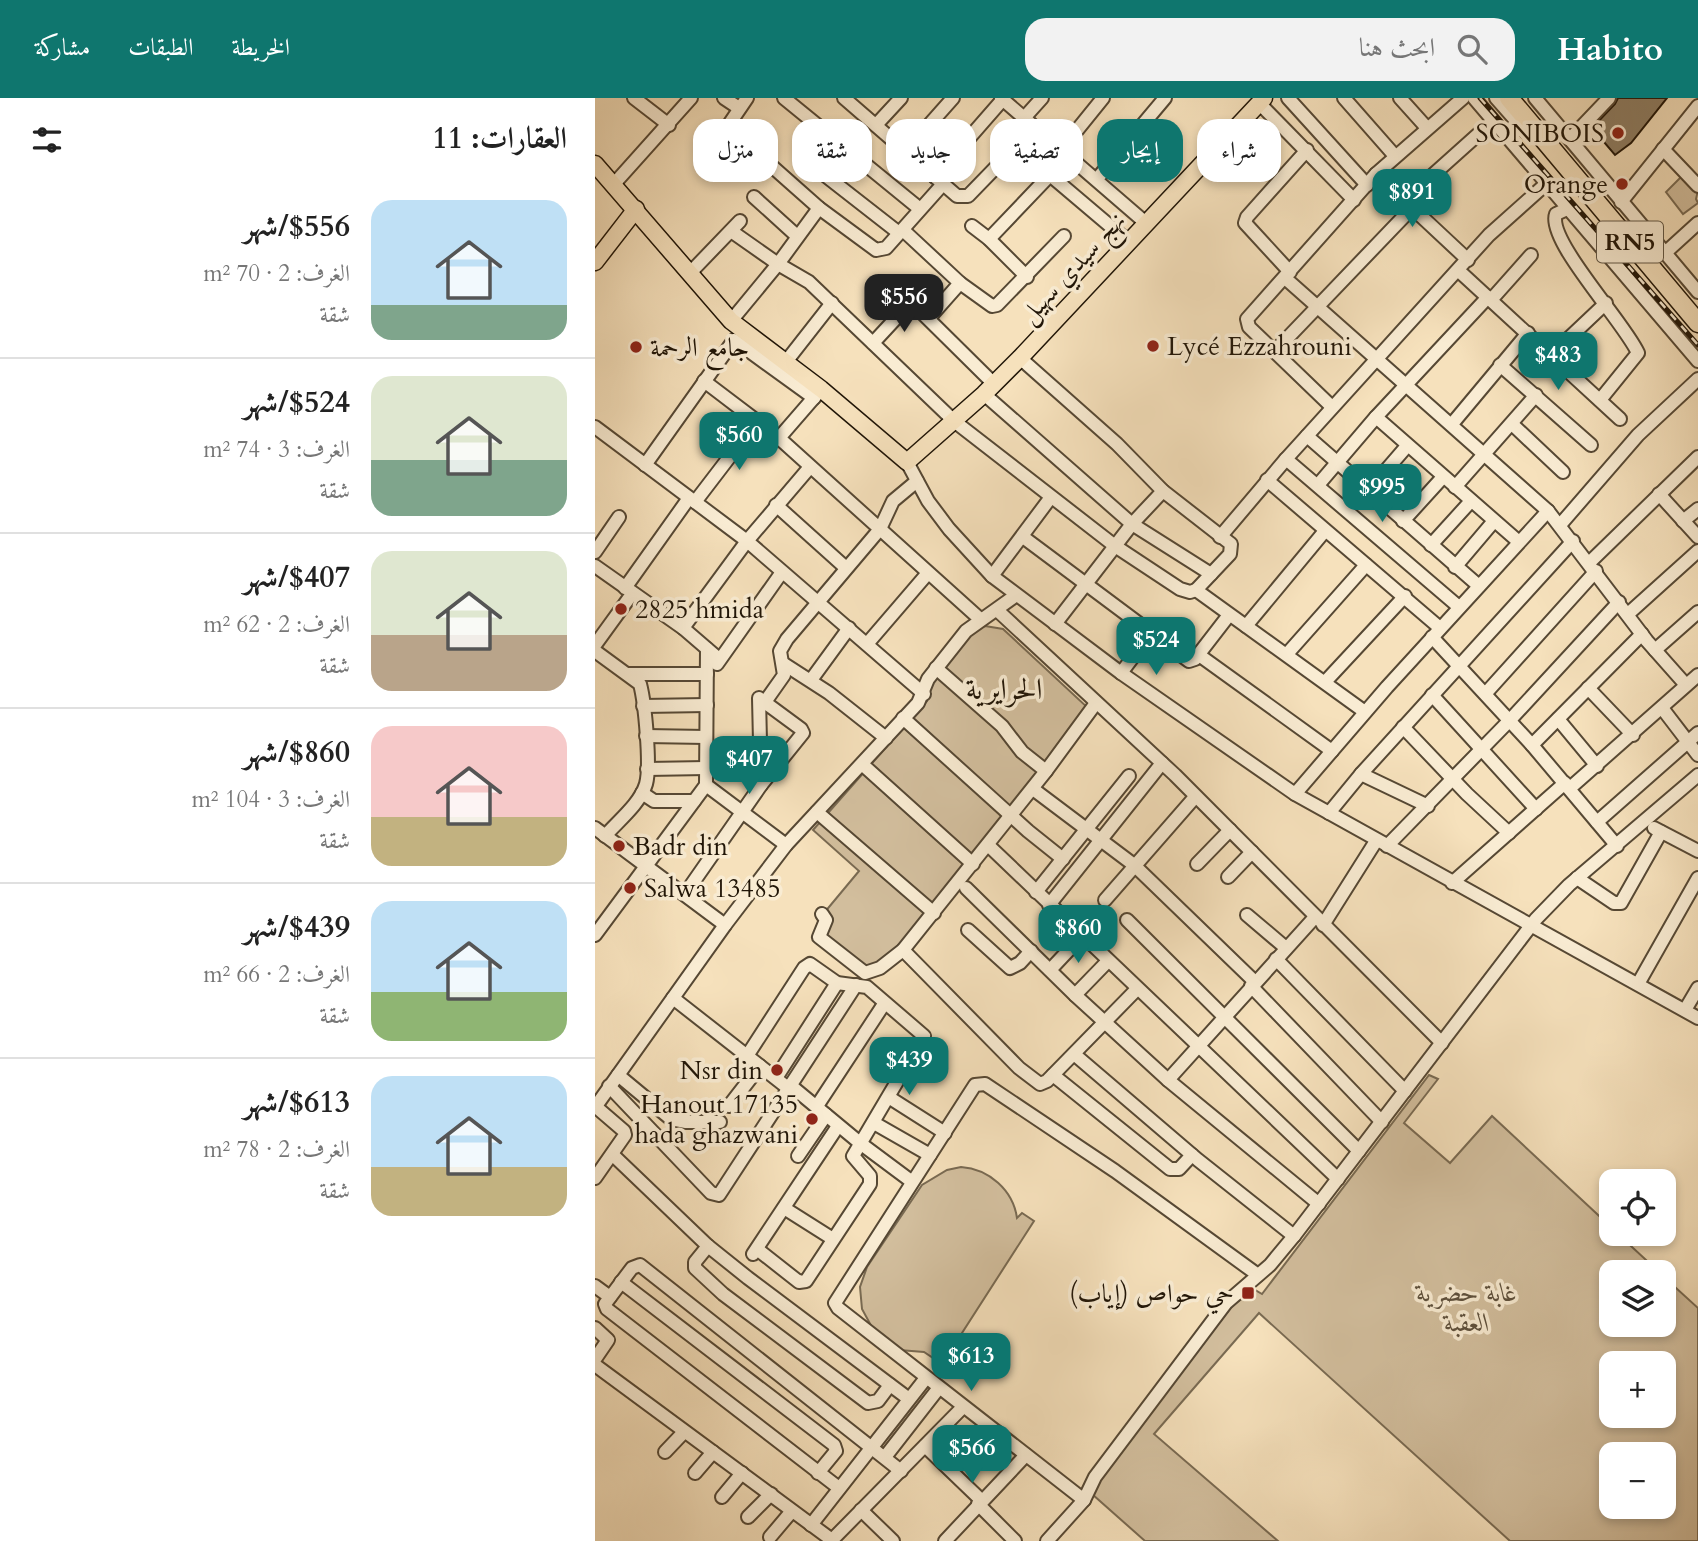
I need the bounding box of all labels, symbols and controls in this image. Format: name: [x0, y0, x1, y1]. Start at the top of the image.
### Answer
search box: [1025, 18, 1515, 81]
text: Habito: [1557, 27, 1663, 72]
text: ابحث هنا: [1359, 30, 1435, 65]
icon: search: [1453, 30, 1491, 68]
text: مشاركة: [35, 31, 90, 64]
text: الطبقات: [128, 31, 194, 64]
text: الخريطة: [232, 31, 290, 64]
place label: SONIBOIS: [1475, 116, 1604, 151]
text: العقارات: 11: [432, 118, 567, 159]
chip: منزل: [693, 119, 778, 182]
chip: شقة: [792, 119, 872, 182]
chip: جديد: [886, 119, 976, 182]
chip: تصفية: [990, 119, 1083, 182]
chip: إيجار: [1097, 119, 1183, 182]
chip: شراء: [1197, 119, 1281, 182]
icon: filters: [28, 121, 66, 159]
marker: SONIBOIS: [1610, 125, 1626, 141]
place label: Orange: [1524, 167, 1608, 202]
pin: $891: [1371, 170, 1453, 229]
text: $891: [1388, 176, 1436, 207]
marker: Orange: [1614, 176, 1630, 192]
street label: نهج سيدي سهيل: [1011, 204, 1138, 335]
text: $556/شهر: [244, 206, 350, 247]
road number: RN5: [1597, 222, 1663, 262]
icon: home: [427, 228, 511, 312]
text: الغرف: 2 · 70 m²: [203, 258, 350, 289]
pin: $556: [863, 274, 945, 334]
text: $556: [880, 281, 928, 312]
text: شقة: [320, 299, 350, 330]
place label: Lycé Ezzahrouni: [1167, 329, 1352, 364]
place label: جامع الرحمة: [650, 330, 749, 371]
pin: $483: [1517, 332, 1599, 392]
marker: Lycé Ezzahrouni: [1145, 338, 1161, 354]
marker: جامع الرحمة: [628, 339, 644, 355]
text: $483: [1534, 339, 1582, 370]
text: $524/شهر: [244, 382, 350, 423]
icon: home: [427, 404, 511, 488]
pin: $560: [698, 412, 780, 472]
text: $560: [715, 419, 763, 450]
text: الغرف: 3 · 74 m²: [203, 434, 350, 465]
pin: $995: [1341, 464, 1423, 524]
text: $995: [1358, 471, 1406, 502]
text: شقة: [320, 475, 350, 506]
text: $407/شهر: [244, 557, 350, 598]
icon: home: [427, 579, 511, 663]
place label: 2825 hmida: [635, 592, 764, 627]
marker: 2825 hmida: [613, 601, 629, 617]
text: الغرف: 2 · 62 m²: [203, 609, 350, 640]
pin: $524: [1115, 618, 1197, 677]
text: $524: [1132, 624, 1180, 655]
text: شقة: [320, 650, 350, 681]
district label: الحرايرية: [965, 669, 1043, 710]
text: $860/شهر: [244, 732, 350, 773]
pin: $407: [708, 736, 790, 796]
text: $407: [725, 743, 773, 774]
icon: home: [427, 754, 511, 838]
text: الغرف: 3 · 104 m²: [191, 784, 350, 815]
text: شقة: [320, 825, 350, 856]
place label: Badr din: [633, 829, 728, 864]
marker: Badr din: [611, 838, 627, 854]
place label: Salwa 13485: [644, 871, 781, 906]
marker: Salwa 13485: [622, 880, 638, 896]
pin: $860: [1037, 906, 1119, 965]
text: $439/شهر: [244, 907, 350, 948]
text: $860: [1054, 912, 1102, 943]
icon: home: [427, 929, 511, 1013]
text: الغرف: 2 · 66 m²: [203, 959, 350, 990]
text: شقة: [320, 1000, 350, 1031]
pin: $439: [868, 1038, 950, 1097]
text: $439: [885, 1044, 933, 1075]
place label: Nsr din: [680, 1053, 763, 1088]
marker: Nsr din: [769, 1062, 785, 1078]
text: $613/شهر: [244, 1082, 350, 1123]
place label: Hanout 17135 hada ghazwani: [635, 1087, 798, 1152]
icon: home: [427, 1104, 511, 1188]
marker: Hanout 17135 hada ghazwani: [804, 1111, 820, 1127]
text: الغرف: 2 · 78 m²: [203, 1134, 350, 1165]
map controls: [1599, 1169, 1676, 1519]
button: locate: [1599, 1169, 1676, 1246]
text: شقة: [320, 1175, 350, 1206]
button: layers: [1599, 1260, 1676, 1337]
park label: غابة حضرية العقبة: [1415, 1275, 1517, 1340]
place label: حي حواص (إياب): [1069, 1276, 1234, 1315]
marker: حي حواص (إياب): [1240, 1285, 1256, 1301]
pin: $613: [930, 1334, 1012, 1393]
text: $613: [947, 1340, 995, 1371]
button: +: [1599, 1351, 1676, 1428]
pin: $566: [931, 1426, 1013, 1485]
text: $566: [948, 1432, 996, 1463]
button: −: [1599, 1442, 1676, 1519]

